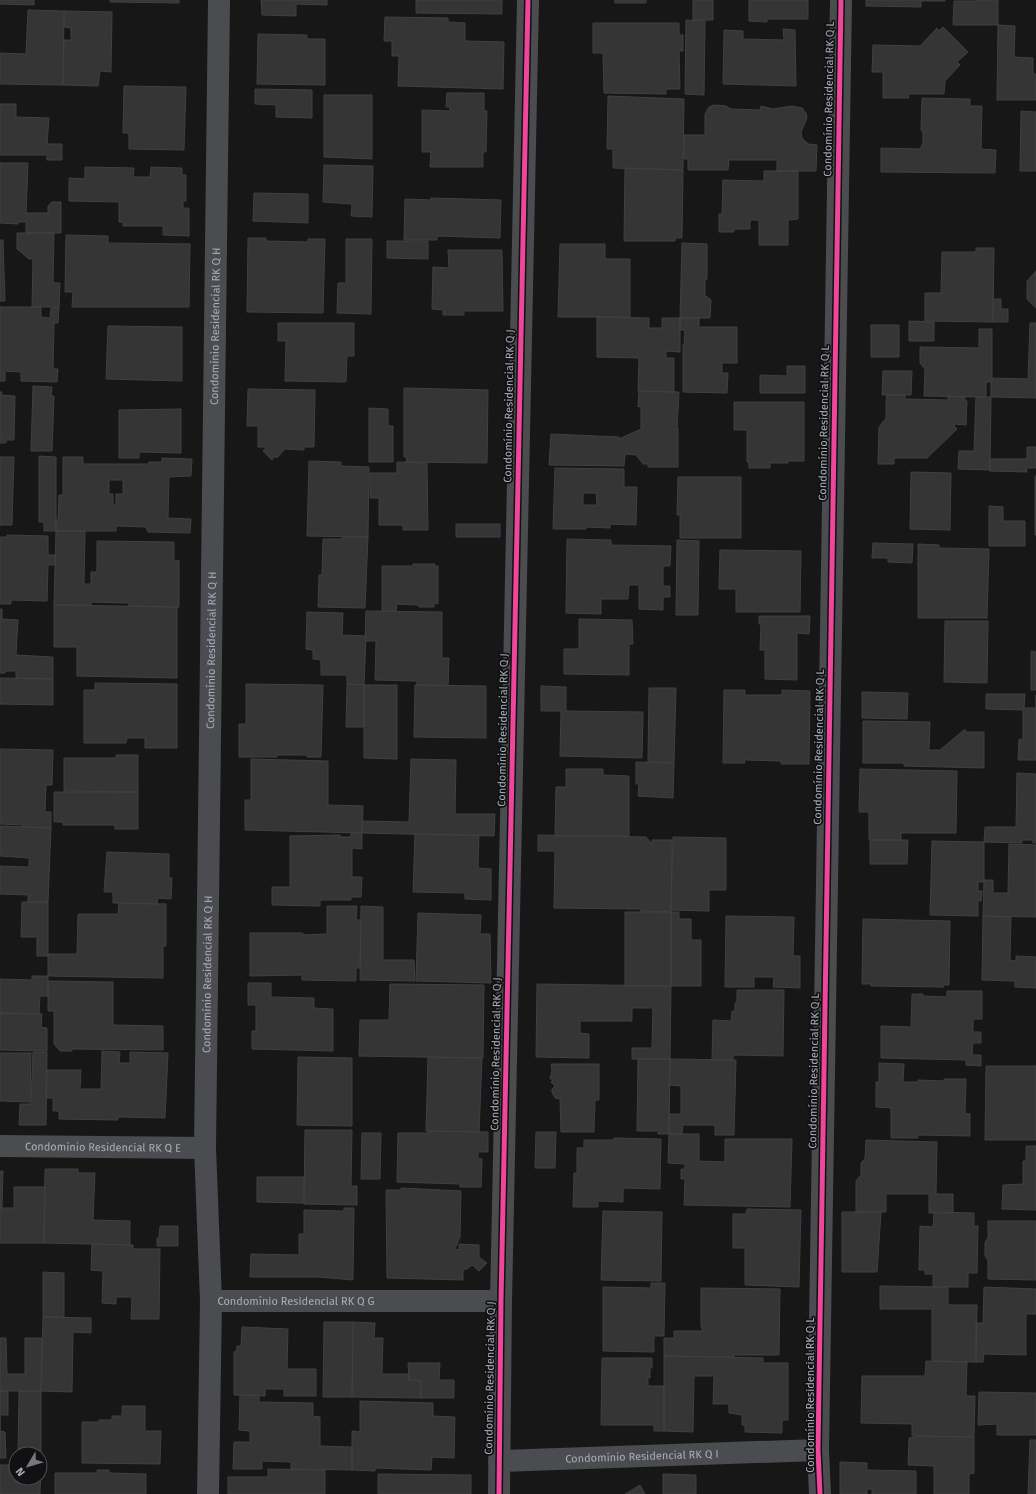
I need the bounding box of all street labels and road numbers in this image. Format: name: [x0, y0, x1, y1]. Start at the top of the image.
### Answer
street label: Condomínio Residencial RK Q L: [821, 21, 837, 177]
street label: Condomínio Residencial RK Q H: [208, 247, 222, 405]
street label: Condomínio Residencial RK Q J: [501, 329, 517, 483]
street label: Condomínio Residencial RK Q L: [816, 345, 832, 501]
street label: Condomínio Residencial RK Q H: [204, 571, 219, 729]
street label: Condomínio Residencial RK Q J: [495, 653, 511, 807]
street label: Condomínio Residencial RK Q L: [811, 669, 827, 825]
street label: Condomínio Residencial RK Q H: [200, 895, 215, 1053]
street label: Condomínio Residencial RK Q J: [488, 977, 504, 1131]
street label: Condomínio Residencial RK Q L: [806, 993, 822, 1149]
street label: Condomínio Residencial RK Q E: [25, 1140, 181, 1154]
street label: Condomínio Residencial RK Q G: [217, 1295, 375, 1308]
street label: Condomínio Residencial RK Q J: [482, 1301, 498, 1455]
street label: Condomínio Residencial RK Q L: [804, 1317, 817, 1473]
street label: Condomínio Residencial RK Q I: [565, 1447, 719, 1465]

